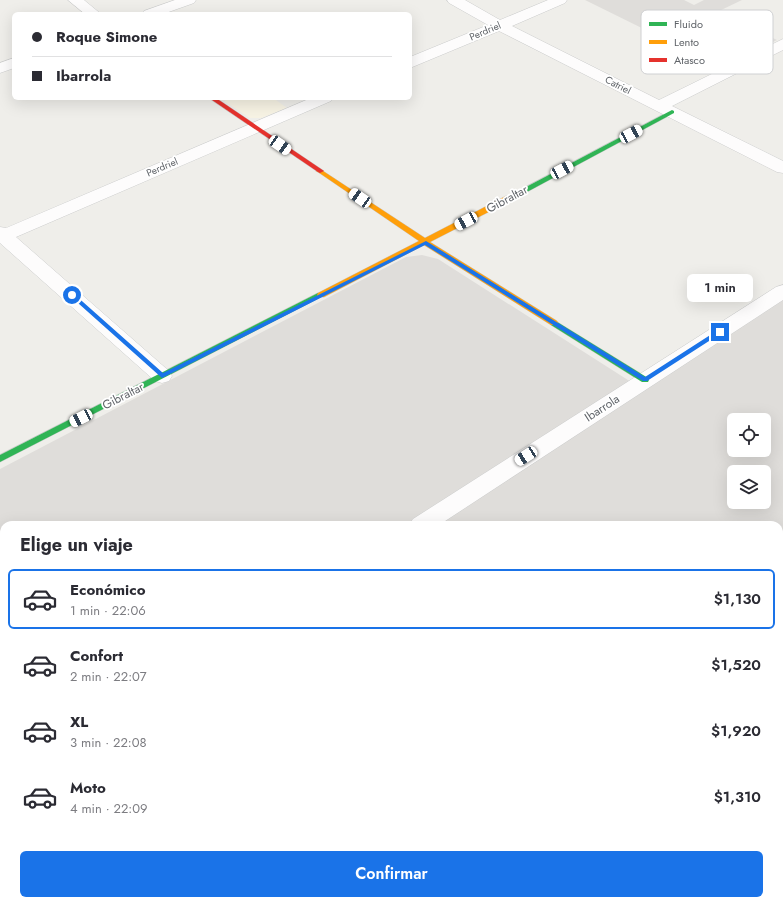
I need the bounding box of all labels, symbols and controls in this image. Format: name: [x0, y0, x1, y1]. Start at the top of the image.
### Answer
legend: [641, 10, 773, 74]
text: Fluido: [674, 16, 703, 32]
street label: Perdriel: [467, 18, 503, 44]
text: Roque Simone: [56, 26, 157, 48]
text: Lento: [674, 34, 699, 50]
text: Atasco: [674, 52, 705, 68]
text: Ibarrola: [56, 65, 111, 87]
street label: Catriel: [602, 72, 634, 98]
car: [618, 123, 644, 145]
car: [267, 133, 293, 157]
street label: Perdriel: [144, 154, 180, 180]
car: [549, 159, 575, 181]
street label: Gibraltar: [483, 180, 532, 217]
car: [347, 186, 373, 210]
car: [453, 210, 479, 232]
callout: 1 min: [687, 274, 753, 302]
text: 1 min: [704, 278, 736, 297]
route start: [63, 286, 81, 304]
route end: [711, 323, 729, 341]
street label: Gibraltar: [99, 377, 148, 414]
street label: Ibarrola: [581, 390, 623, 426]
car: [68, 407, 94, 429]
map controls: [727, 413, 771, 509]
button: locate: [727, 413, 771, 457]
car: [513, 444, 539, 468]
button: layers: [727, 465, 771, 509]
text: Elige un viaje: [20, 532, 133, 558]
text: Económico: [70, 579, 145, 601]
icon: car: [22, 581, 58, 617]
text: $1,130: [714, 588, 761, 610]
text: 1 min · 22:06: [70, 601, 146, 620]
text: Confort: [70, 645, 123, 667]
icon: car: [22, 647, 58, 683]
text: $1,520: [711, 654, 761, 676]
text: 2 min · 22:07: [70, 667, 147, 686]
text: XL: [70, 711, 88, 733]
icon: car: [22, 713, 58, 749]
text: $1,920: [711, 720, 761, 742]
text: 3 min · 22:08: [70, 733, 147, 752]
text: Moto: [70, 777, 106, 799]
icon: car: [22, 779, 58, 815]
text: $1,310: [714, 786, 761, 808]
text: 4 min · 22:09: [70, 799, 148, 818]
button: Confirmar: [20, 851, 763, 897]

